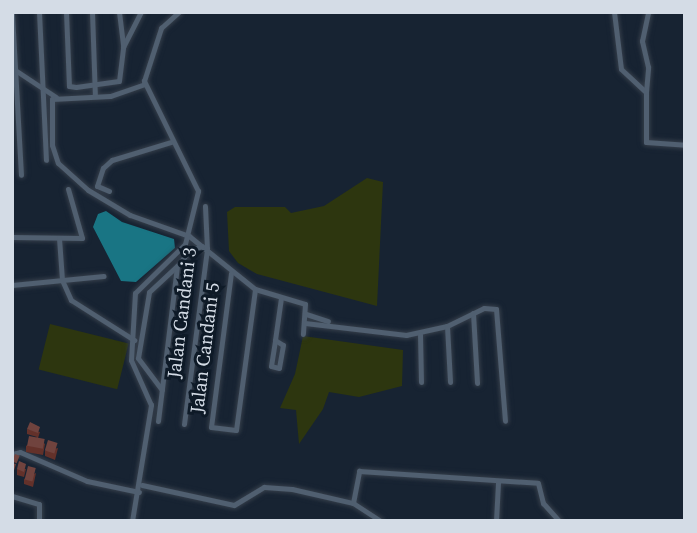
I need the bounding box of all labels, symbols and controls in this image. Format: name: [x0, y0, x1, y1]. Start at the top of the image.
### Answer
street label: Jalan Candani 3: [163, 246, 201, 380]
street label: Jalan Candani 5: [186, 281, 224, 415]

